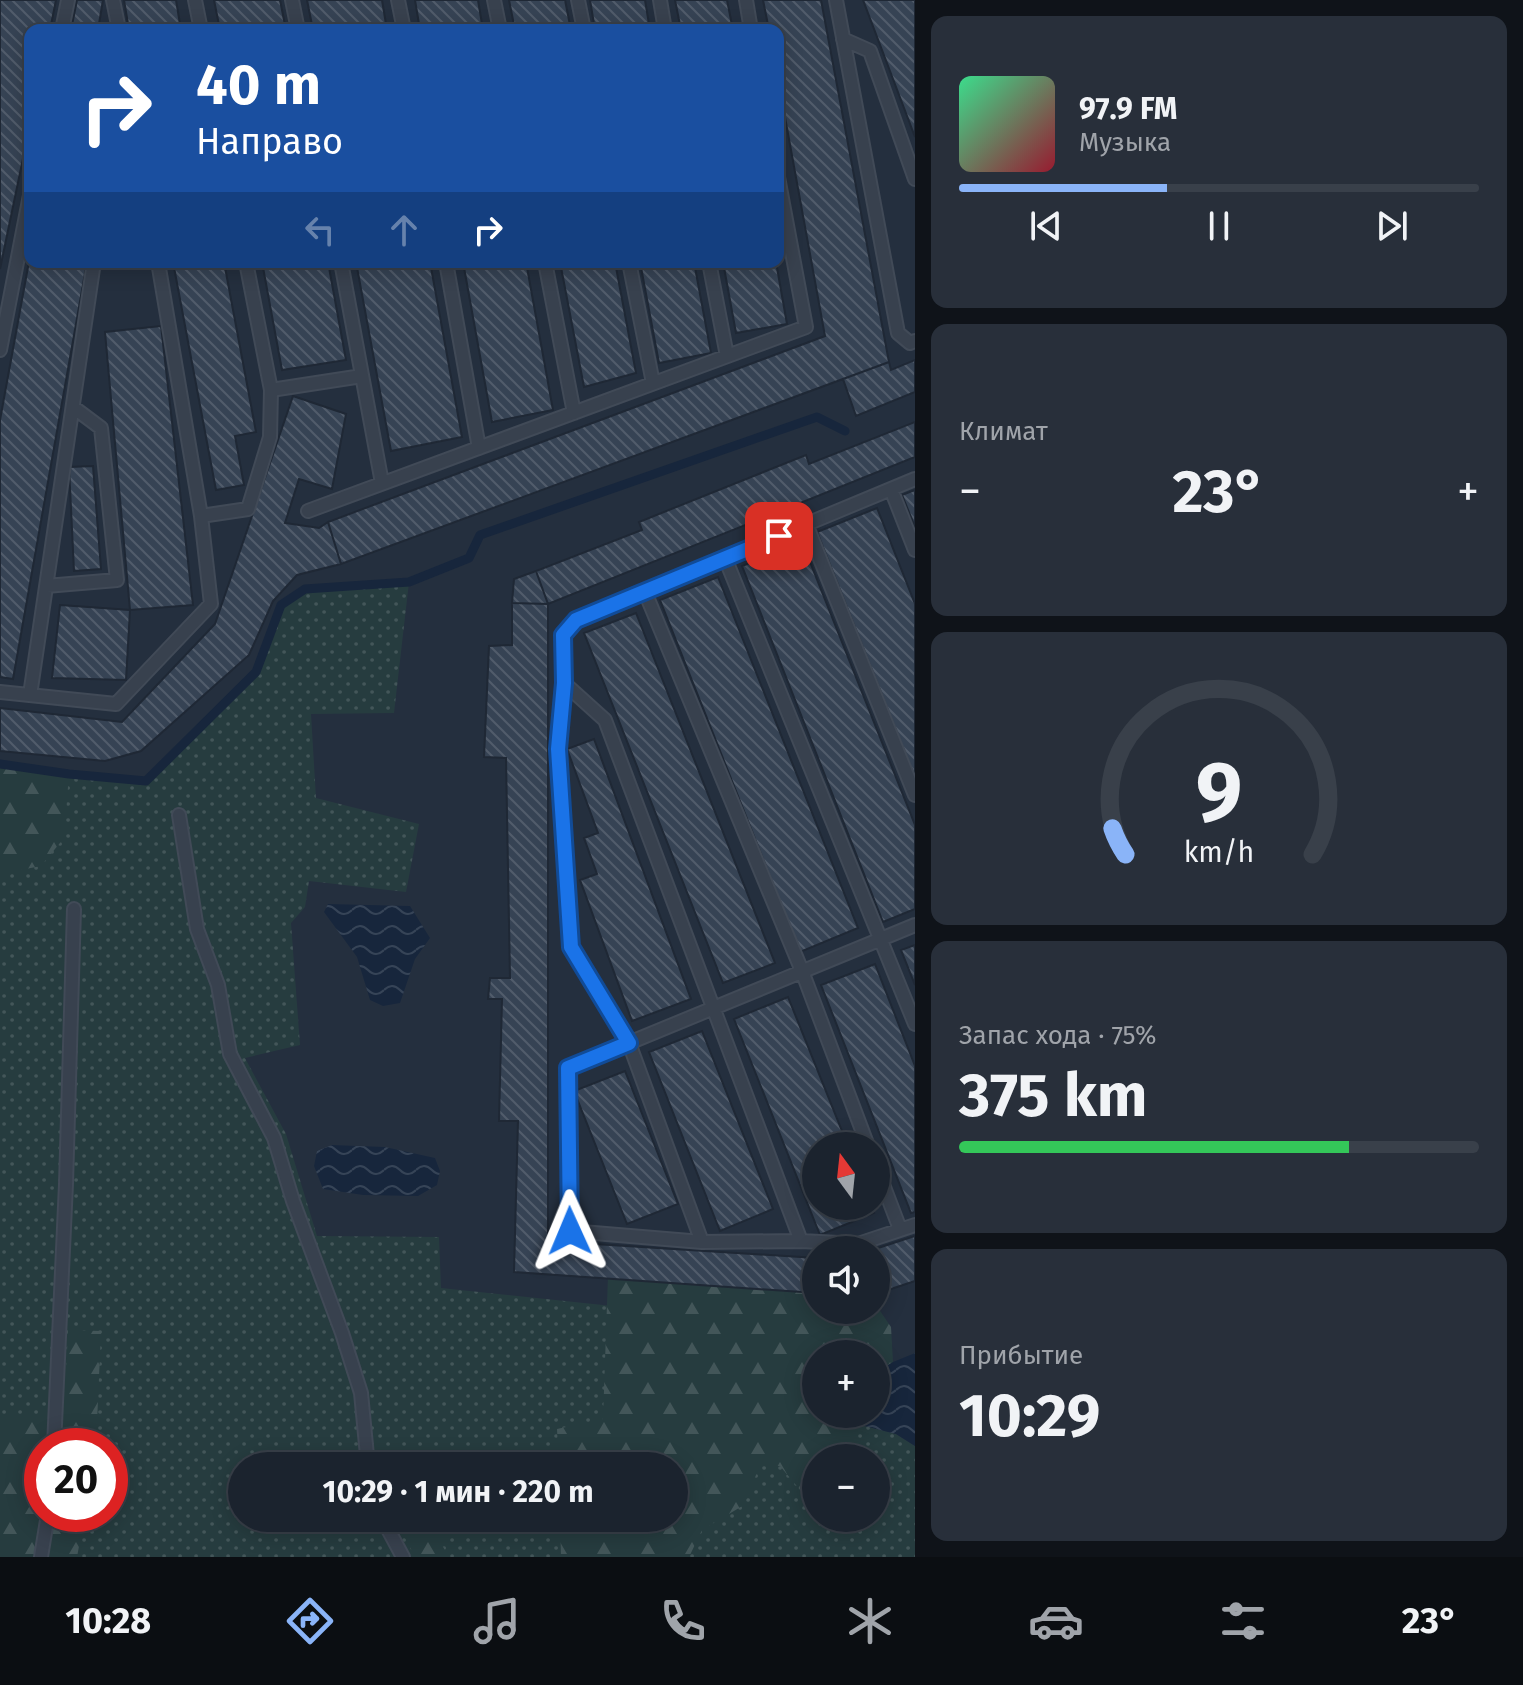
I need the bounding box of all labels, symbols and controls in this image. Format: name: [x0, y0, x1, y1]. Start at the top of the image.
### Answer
text: 40 m: [196, 52, 321, 119]
icon: right: [64, 56, 168, 160]
text: 97.9 FM: [1079, 91, 1177, 127]
text: Направо: [196, 120, 343, 164]
text: Музыка: [1079, 127, 1171, 158]
icon: previous: [1024, 204, 1068, 248]
icon: pause: [1197, 204, 1241, 248]
icon: next: [1370, 204, 1414, 248]
icon: left: [298, 208, 342, 252]
icon: ahead: [382, 208, 426, 252]
icon: right: [466, 208, 510, 252]
text: Климат: [959, 416, 1048, 447]
text: 23°: [1172, 456, 1266, 528]
text: −: [959, 465, 981, 518]
text: +: [1457, 465, 1479, 518]
pin: [745, 502, 813, 570]
icon: arrive: [757, 514, 801, 558]
text: 9: [1196, 742, 1242, 842]
text: km/h: [1184, 835, 1254, 870]
text: Запас хода · 75%: [959, 1020, 1157, 1051]
text: 375 km: [959, 1060, 1147, 1132]
north arrow: [802, 1132, 890, 1220]
map controls: [802, 1132, 890, 1532]
position arrow: [528, 1189, 612, 1273]
button: sound: [802, 1236, 890, 1324]
button: +: [802, 1340, 890, 1428]
text: Прибытие: [959, 1340, 1083, 1371]
text: 10:29: [959, 1380, 1100, 1452]
speed limit sign: 20: [24, 1428, 128, 1532]
button: −: [802, 1444, 890, 1532]
text: 10:29 · 1 мин · 220 m: [322, 1474, 594, 1510]
icon: directions: [282, 1593, 338, 1649]
icon: music: [469, 1593, 525, 1649]
icon: phone: [655, 1593, 711, 1649]
icon: climate: [842, 1593, 898, 1649]
icon: car: [1028, 1593, 1084, 1649]
icon: filters: [1215, 1593, 1271, 1649]
text: 10:28: [65, 1599, 151, 1643]
text: 23°: [1402, 1599, 1458, 1643]

